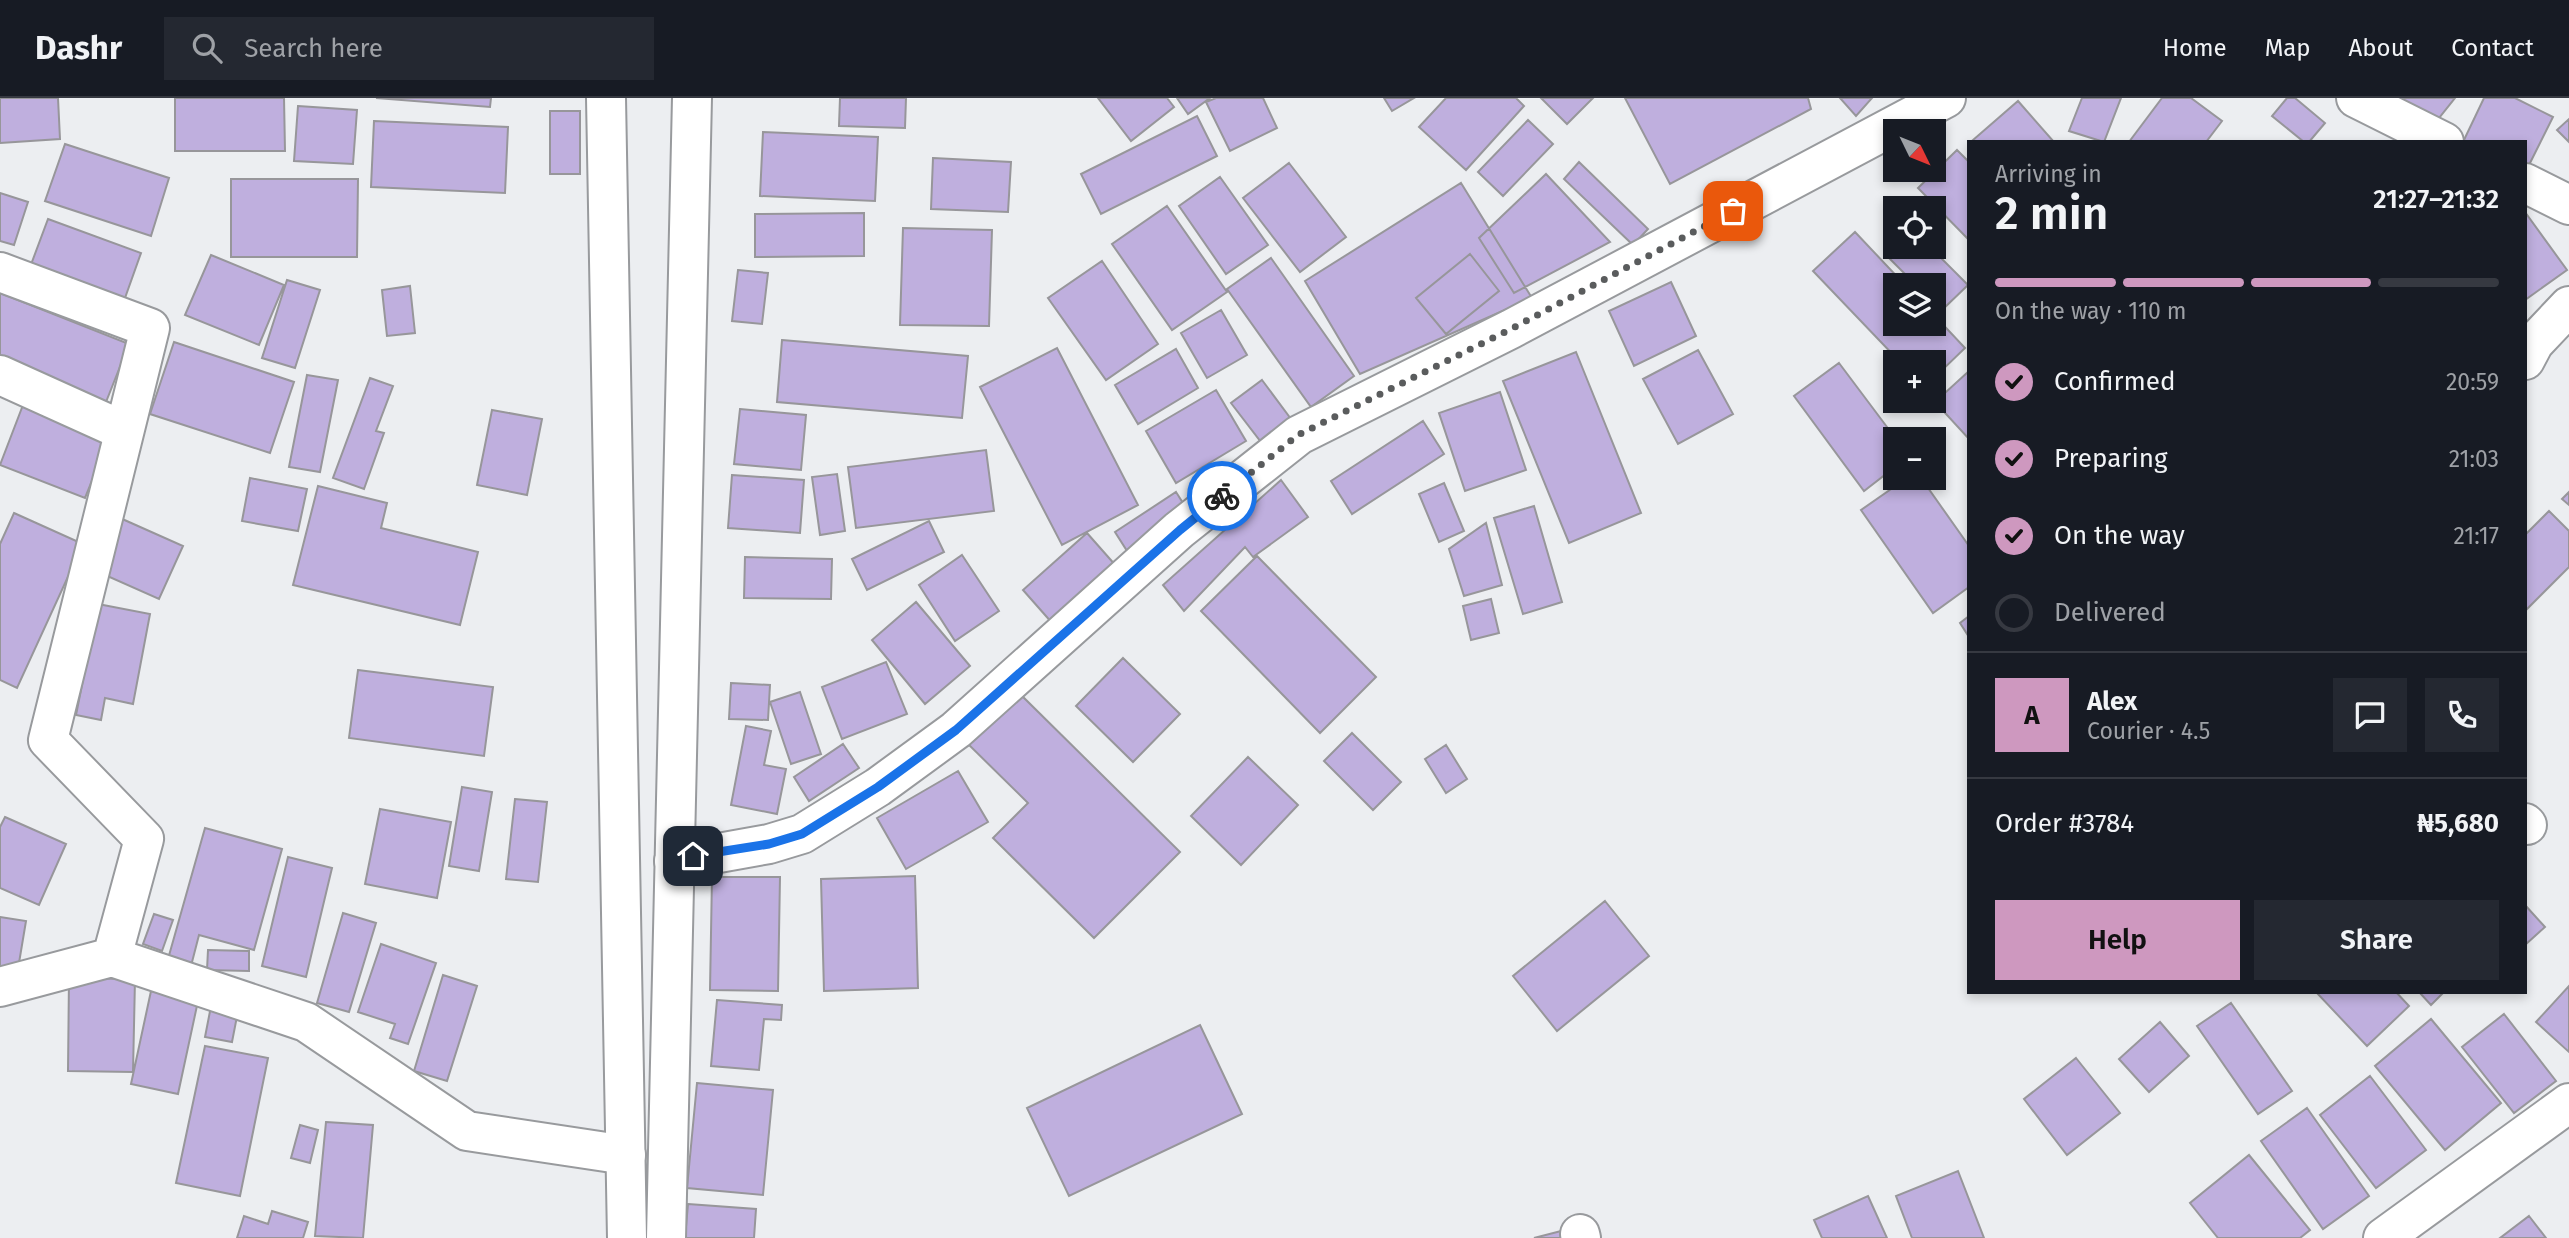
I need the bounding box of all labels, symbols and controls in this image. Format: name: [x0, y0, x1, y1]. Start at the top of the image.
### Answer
search box: [164, 17, 654, 80]
text: Dashr: [35, 28, 122, 68]
icon: search: [188, 29, 226, 67]
text: Search here: [244, 33, 383, 64]
text: Home: [2163, 34, 2227, 62]
text: Map: [2265, 34, 2311, 62]
text: About: [2349, 34, 2413, 62]
text: Contact: [2451, 34, 2534, 62]
north arrow: [1883, 119, 1946, 182]
map controls: [1883, 119, 1946, 490]
text: Arriving in: [1995, 160, 2102, 188]
pin: [1703, 181, 1763, 241]
text: 21:27–21:32: [2373, 184, 2499, 215]
text: 2 min: [1995, 186, 2108, 241]
icon: bag: [1714, 192, 1752, 230]
button: locate: [1883, 196, 1946, 259]
button: layers: [1883, 273, 1946, 336]
text: On the way · 110 m: [1995, 297, 2187, 325]
button: +: [1883, 350, 1946, 413]
icon: check: [1995, 363, 2033, 401]
text: Confirmed: [2054, 366, 2175, 397]
text: 20:59: [2446, 368, 2499, 396]
button: −: [1883, 427, 1946, 490]
icon: check: [1995, 440, 2033, 478]
text: Preparing: [2054, 443, 2167, 474]
text: 21:03: [2449, 445, 2499, 473]
courier: [1187, 461, 1257, 531]
icon: bike: [1203, 477, 1241, 515]
icon: check: [1995, 517, 2033, 555]
text: On the way: [2054, 520, 2185, 551]
text: 21:17: [2453, 522, 2499, 550]
text: Delivered: [2054, 597, 2166, 628]
button: chat: [2333, 678, 2407, 752]
button: phone: [2425, 678, 2499, 752]
text: Alex: [2087, 686, 2137, 717]
text: A: [2024, 700, 2040, 731]
text: Courier · 4.5: [2087, 717, 2210, 745]
text: Order #3784: [1995, 808, 2134, 839]
text: ₦5,680: [2417, 808, 2499, 839]
pin: [663, 826, 723, 886]
icon: home: [674, 837, 712, 875]
button: Help: [1995, 900, 2240, 980]
button: Share: [2254, 900, 2499, 980]

